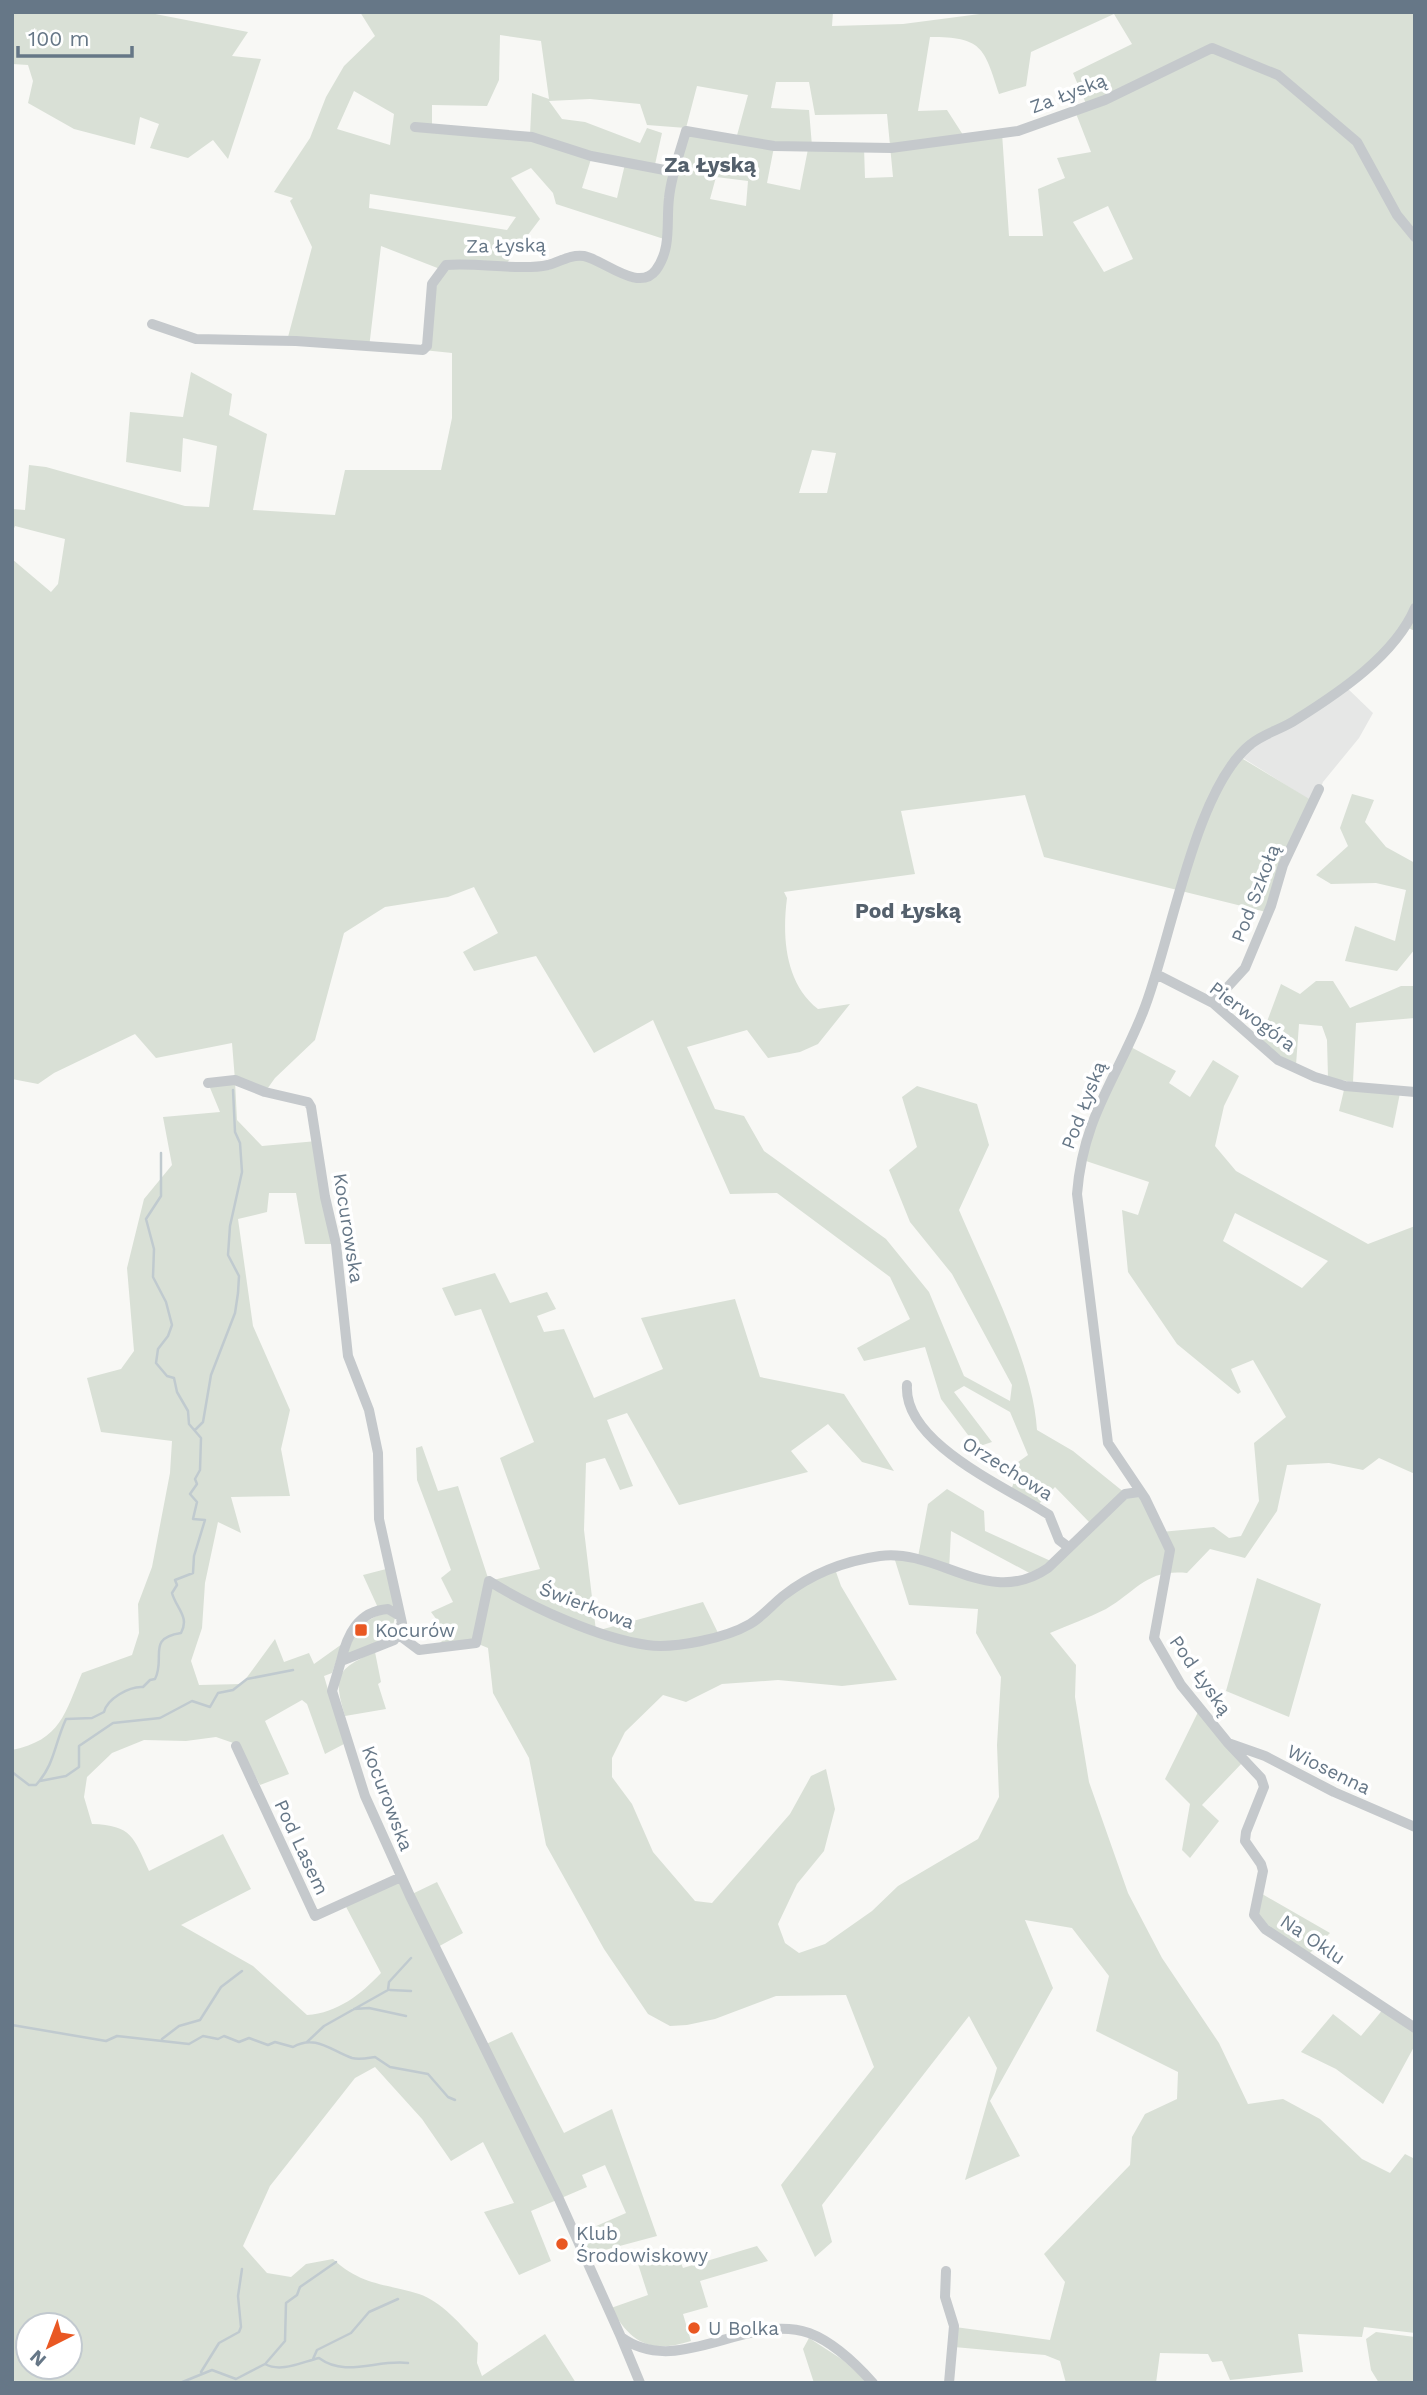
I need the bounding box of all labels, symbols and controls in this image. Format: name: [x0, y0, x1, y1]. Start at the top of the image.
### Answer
scale bar: [18, 14, 131, 58]
text: 100 m: [28, 26, 90, 51]
street label: Za Łyską: [1027, 68, 1110, 119]
district label: Za Łyską: [664, 152, 757, 177]
street label: Za Łyską: [466, 233, 546, 258]
street label: Pod Szkołą: [1226, 841, 1285, 945]
district label: Pod Łyską: [855, 898, 962, 923]
street label: Pierwogóra: [1205, 976, 1301, 1056]
street label: Pod Łyską: [1056, 1058, 1111, 1152]
street label: Kocurowska: [328, 1171, 369, 1285]
street label: Orzechowa: [958, 1431, 1058, 1506]
street label: Świerkowa: [536, 1577, 638, 1634]
place label: Kocurów: [375, 1619, 455, 1642]
marker: Kocurów: [353, 1622, 369, 1638]
street label: Pod Łyską: [1165, 1631, 1237, 1720]
street label: Wiosenna: [1283, 1739, 1374, 1800]
street label: Kocurowska: [357, 1742, 418, 1854]
street label: Pod Lasem: [269, 1796, 334, 1898]
street label: Na Oklu: [1276, 1909, 1349, 1969]
place label: Klub Środowiskowy: [576, 2222, 708, 2267]
marker: Klub Środowiskowy: [554, 2236, 570, 2252]
north arrow: [14, 2311, 84, 2381]
place label: U Bolka: [708, 2317, 779, 2340]
marker: U Bolka: [686, 2320, 702, 2336]
text: N: [25, 2345, 51, 2372]

